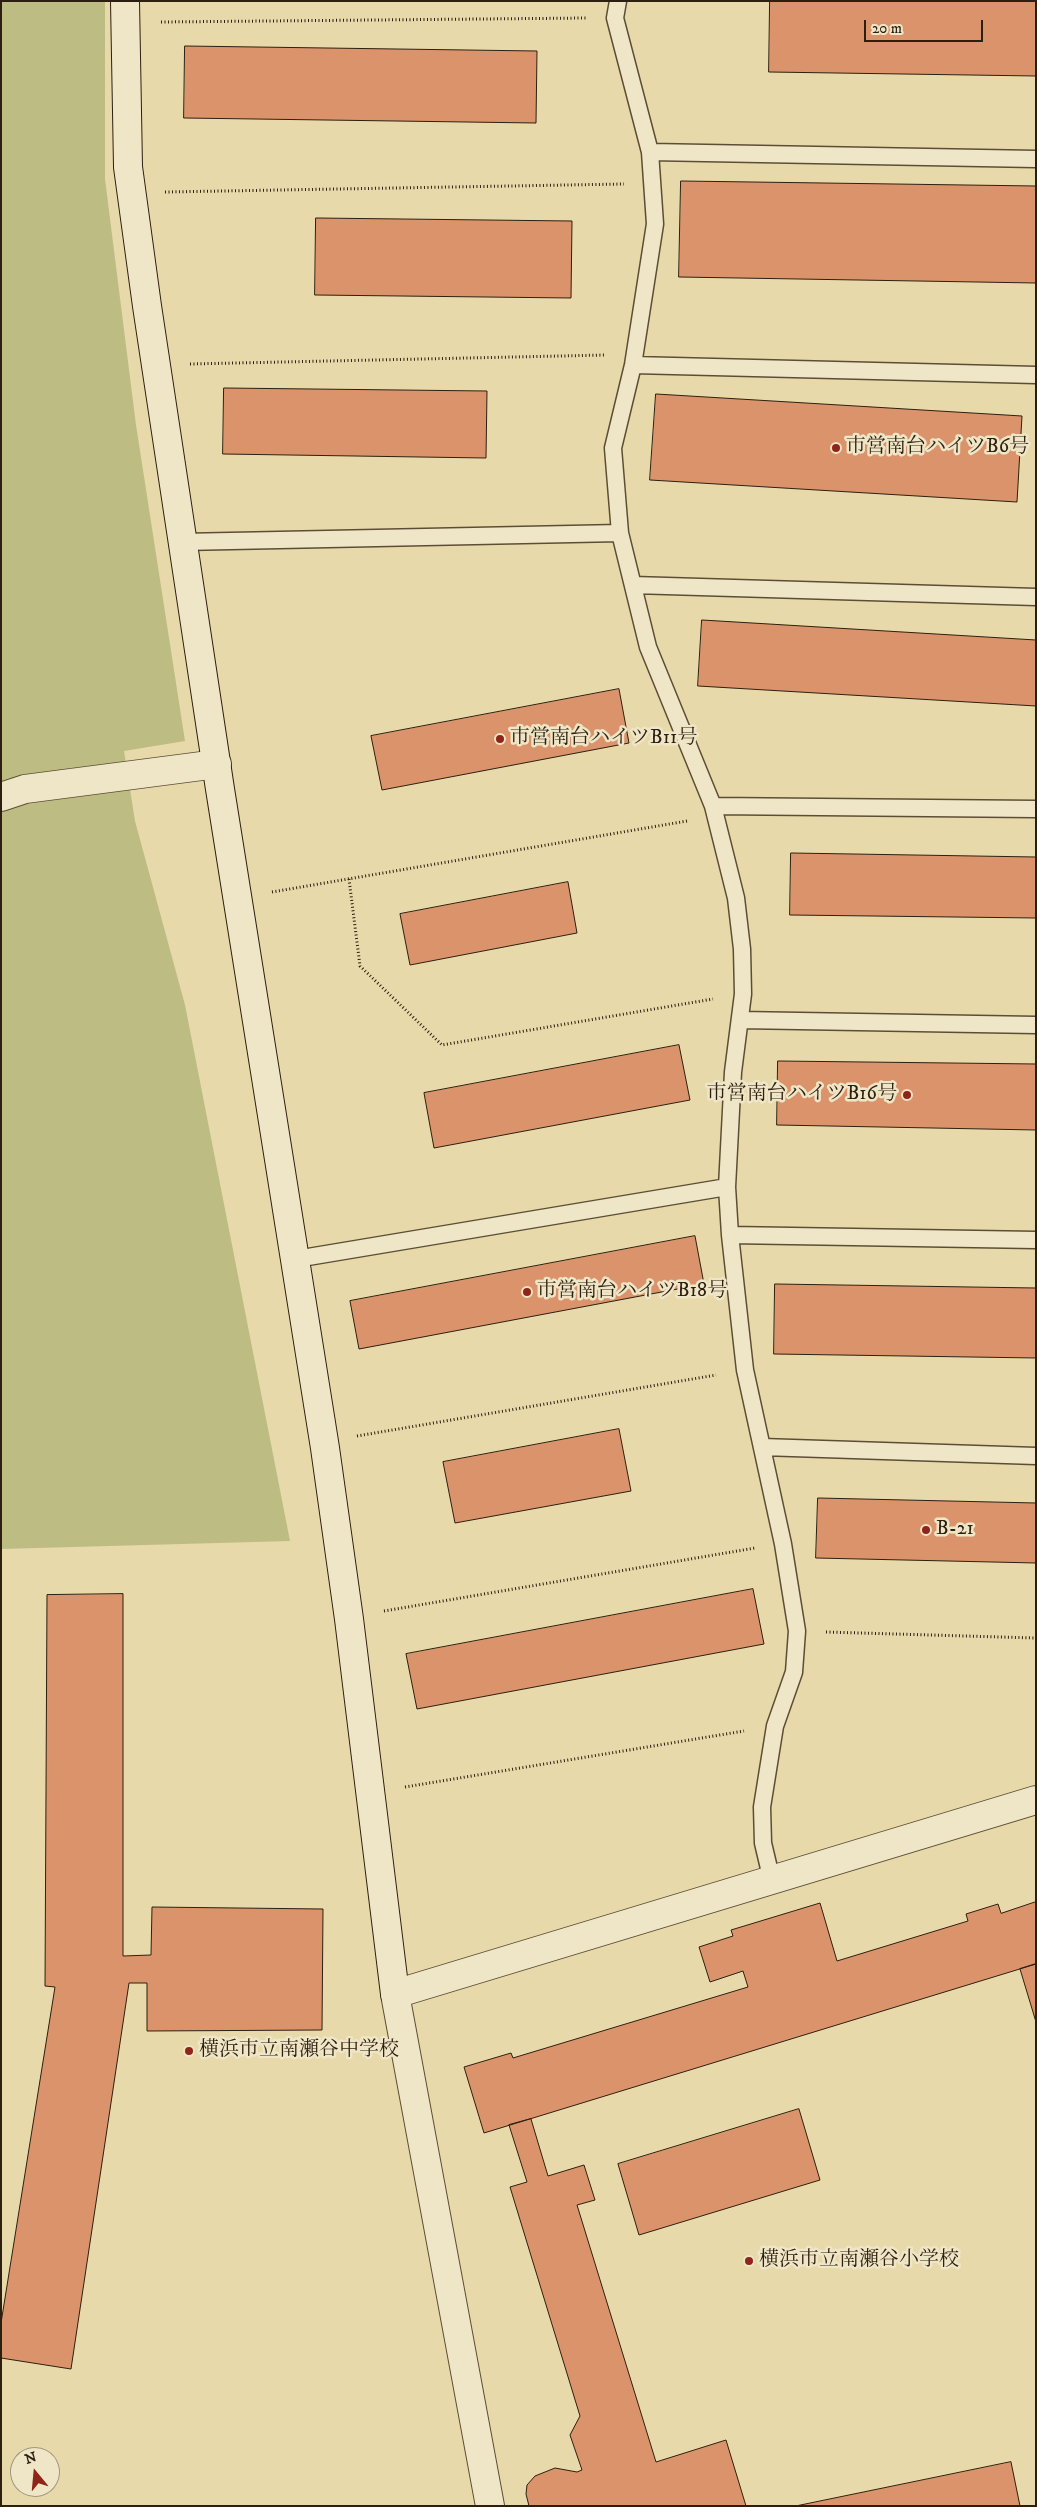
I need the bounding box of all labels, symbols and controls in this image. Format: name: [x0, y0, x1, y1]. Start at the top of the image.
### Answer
scale bar: [867, 10, 986, 42]
text: 20 m: [872, 19, 902, 38]
place label: 市営南台ハイツB6号: [846, 436, 1029, 460]
marker: 市営南台ハイツB6号: [830, 442, 842, 454]
place label: 市営南台ハイツB11号: [510, 727, 697, 751]
marker: 市営南台ハイツB11号: [494, 733, 506, 745]
place label: 市営南台ハイツB16号: [707, 1083, 897, 1107]
marker: 市営南台ハイツB16号: [901, 1089, 913, 1101]
place label: 市営南台ハイツB18号: [537, 1280, 727, 1304]
marker: 市営南台ハイツB18号: [521, 1286, 533, 1298]
place label: B-21: [936, 1518, 974, 1542]
marker: B-21: [920, 1524, 932, 1536]
place label: 横浜市立南瀬谷中学校: [199, 2039, 399, 2063]
marker: 横浜市立南瀬谷中学校: [183, 2045, 195, 2057]
place label: 横浜市立南瀬谷小学校: [759, 2249, 959, 2273]
marker: 横浜市立南瀬谷小学校: [743, 2255, 755, 2267]
north arrow: [10, 2447, 60, 2497]
text: N: [23, 2448, 39, 2469]

